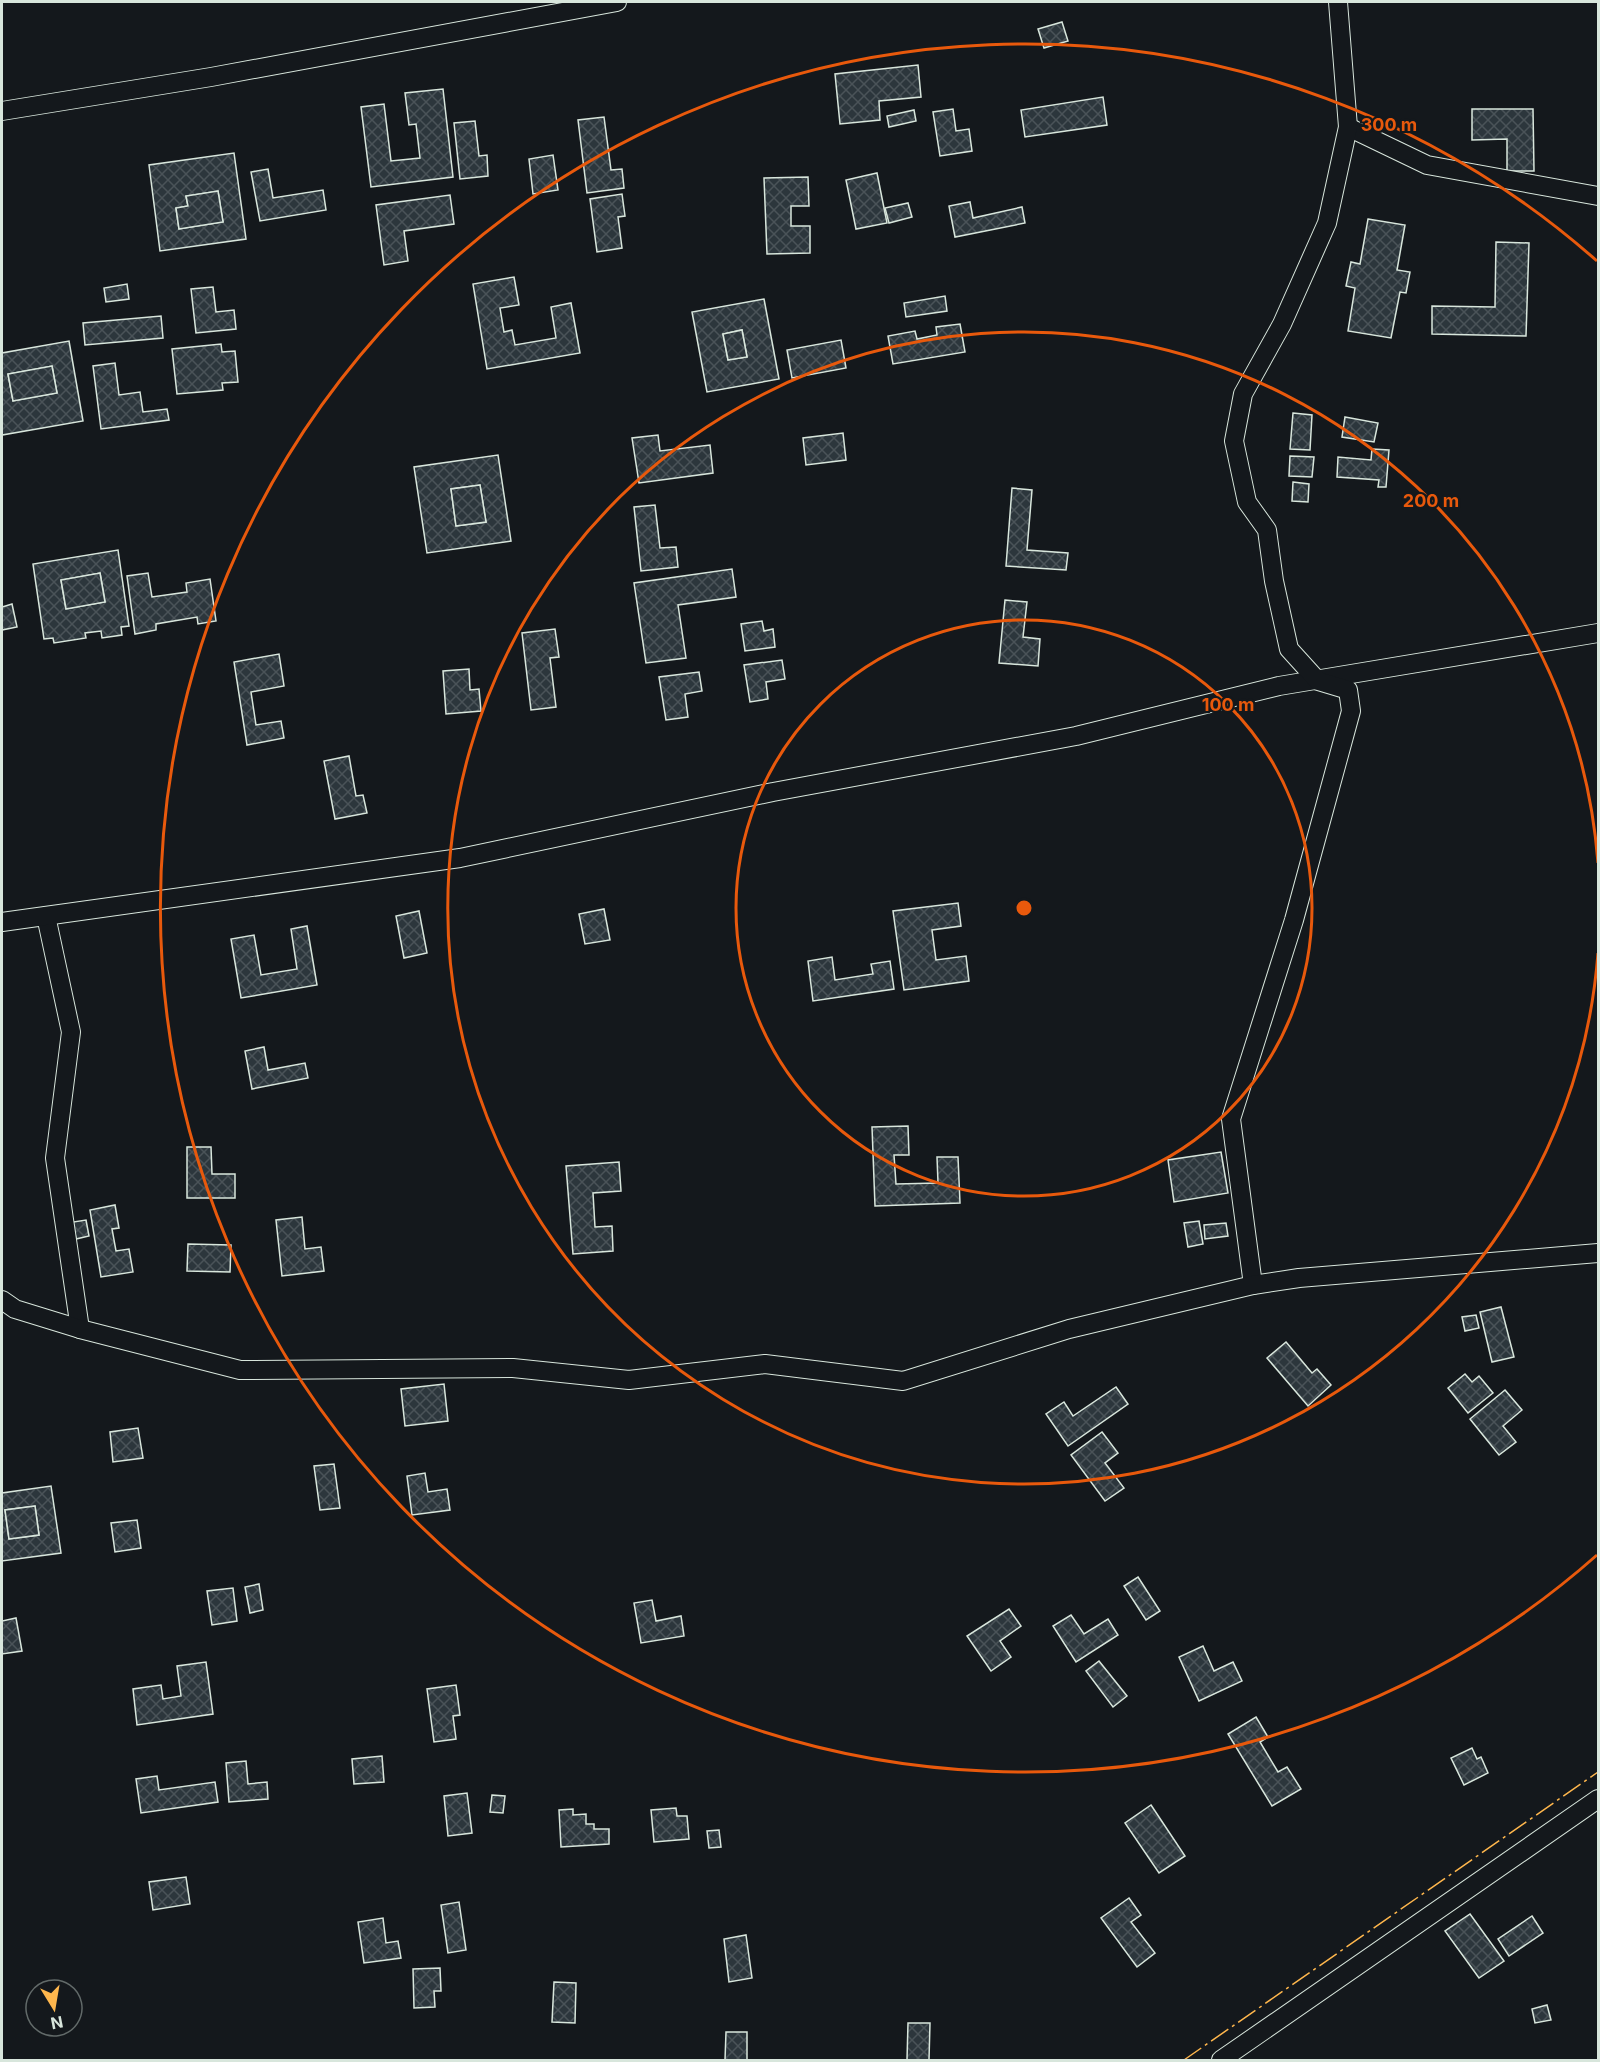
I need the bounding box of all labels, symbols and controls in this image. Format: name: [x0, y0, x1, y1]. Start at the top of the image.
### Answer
text: 300 m: [1361, 114, 1417, 135]
text: 200 m: [1403, 490, 1459, 511]
text: 100 m: [1202, 694, 1254, 715]
centre of rings: [1014, 898, 1034, 918]
north arrow: [24, 1978, 84, 2038]
text: N: [49, 2012, 65, 2034]

